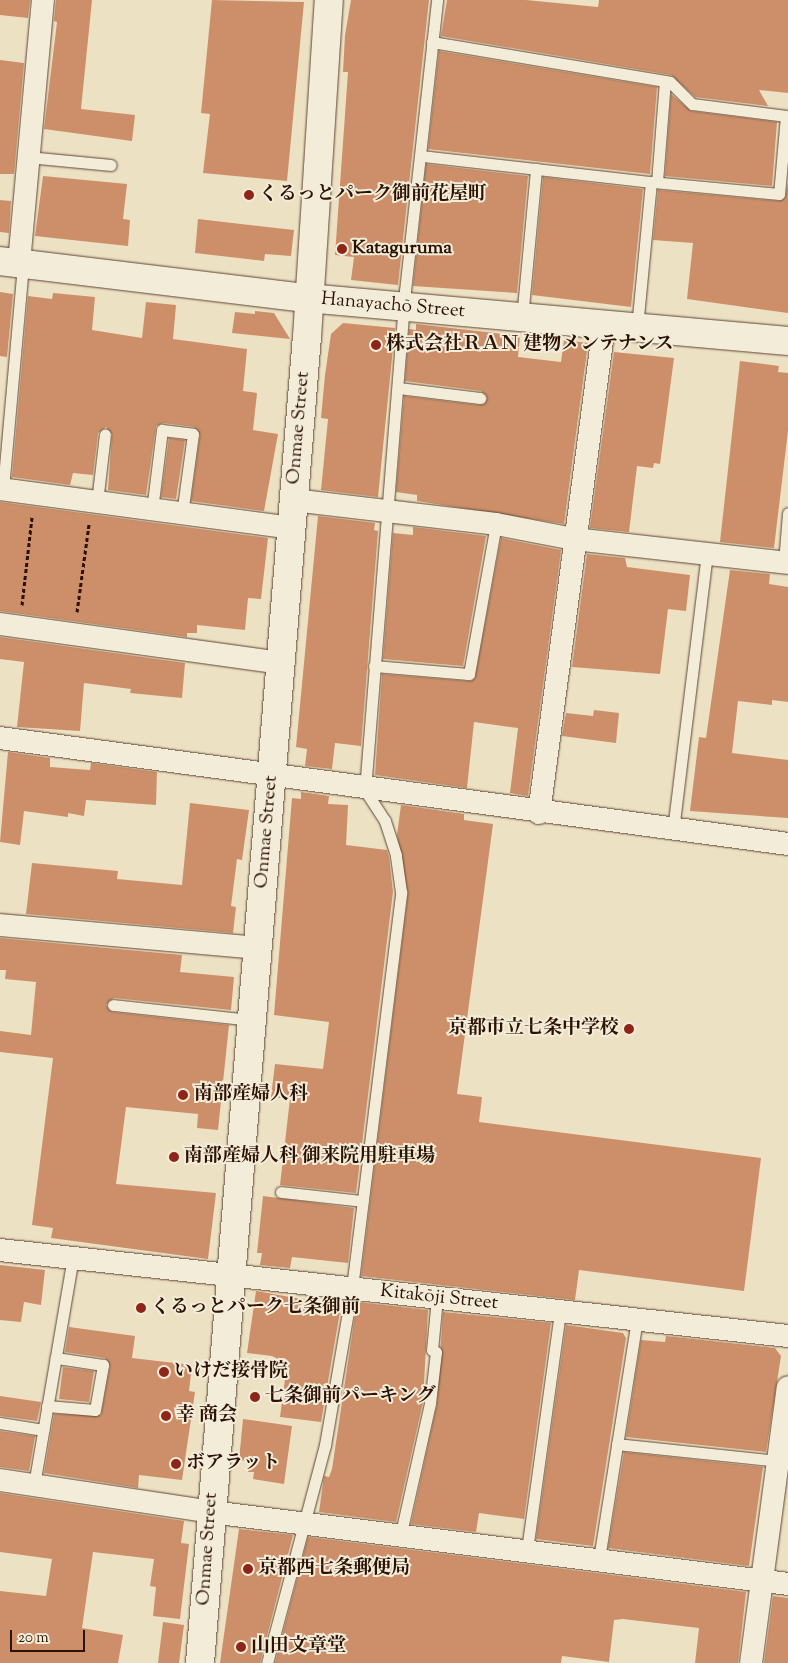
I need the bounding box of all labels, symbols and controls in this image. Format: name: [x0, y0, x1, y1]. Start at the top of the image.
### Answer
place label: くるっとパーク御前花屋町: [259, 184, 487, 206]
marker: くるっとパーク御前花屋町: [243, 189, 255, 201]
place label: Kataguruma: [352, 238, 452, 260]
marker: Kataguruma: [336, 243, 348, 255]
street label: Hanayachō Street: [320, 288, 466, 324]
place label: 株式会社ＲＡＮ 建物メンテナンス: [386, 334, 675, 356]
marker: 株式会社ＲＡＮ 建物メンテナンス: [370, 339, 382, 351]
street label: Onmae Street: [283, 370, 315, 486]
street label: Onmae Street: [251, 774, 283, 890]
place label: 京都市立七条中学校: [448, 1018, 619, 1040]
marker: 京都市立七条中学校: [623, 1023, 635, 1035]
place label: 南部産婦人科: [194, 1084, 308, 1106]
marker: 南部産婦人科: [176, 1088, 190, 1102]
place label: 南部産婦人科 御来院用駐車場: [184, 1146, 435, 1168]
marker: 南部産婦人科 御来院用駐車場: [168, 1151, 180, 1163]
street label: Kitakōji Street: [379, 1280, 499, 1316]
place label: くるっとパーク七条御前: [151, 1297, 360, 1319]
marker: くるっとパーク七条御前: [135, 1302, 147, 1314]
place label: いけだ接骨院: [174, 1361, 288, 1383]
marker: いけだ接骨院: [158, 1366, 170, 1378]
place label: 七条御前パーキング: [265, 1386, 436, 1408]
marker: 七条御前パーキング: [249, 1391, 261, 1403]
place label: 幸 商会: [176, 1405, 237, 1427]
marker: 幸 商会: [160, 1410, 172, 1422]
place label: ボアラット: [186, 1453, 281, 1475]
marker: ボアラット: [170, 1458, 182, 1470]
street label: Onmae Street: [193, 1492, 223, 1606]
place label: 京都西七条郵便局: [258, 1558, 410, 1580]
marker: 京都西七条郵便局: [242, 1563, 254, 1575]
scale bar: [12, 1620, 88, 1652]
text: 20 m: [18, 1628, 49, 1649]
place label: 山田文章堂: [251, 1636, 346, 1658]
marker: 山田文章堂: [235, 1641, 247, 1653]

